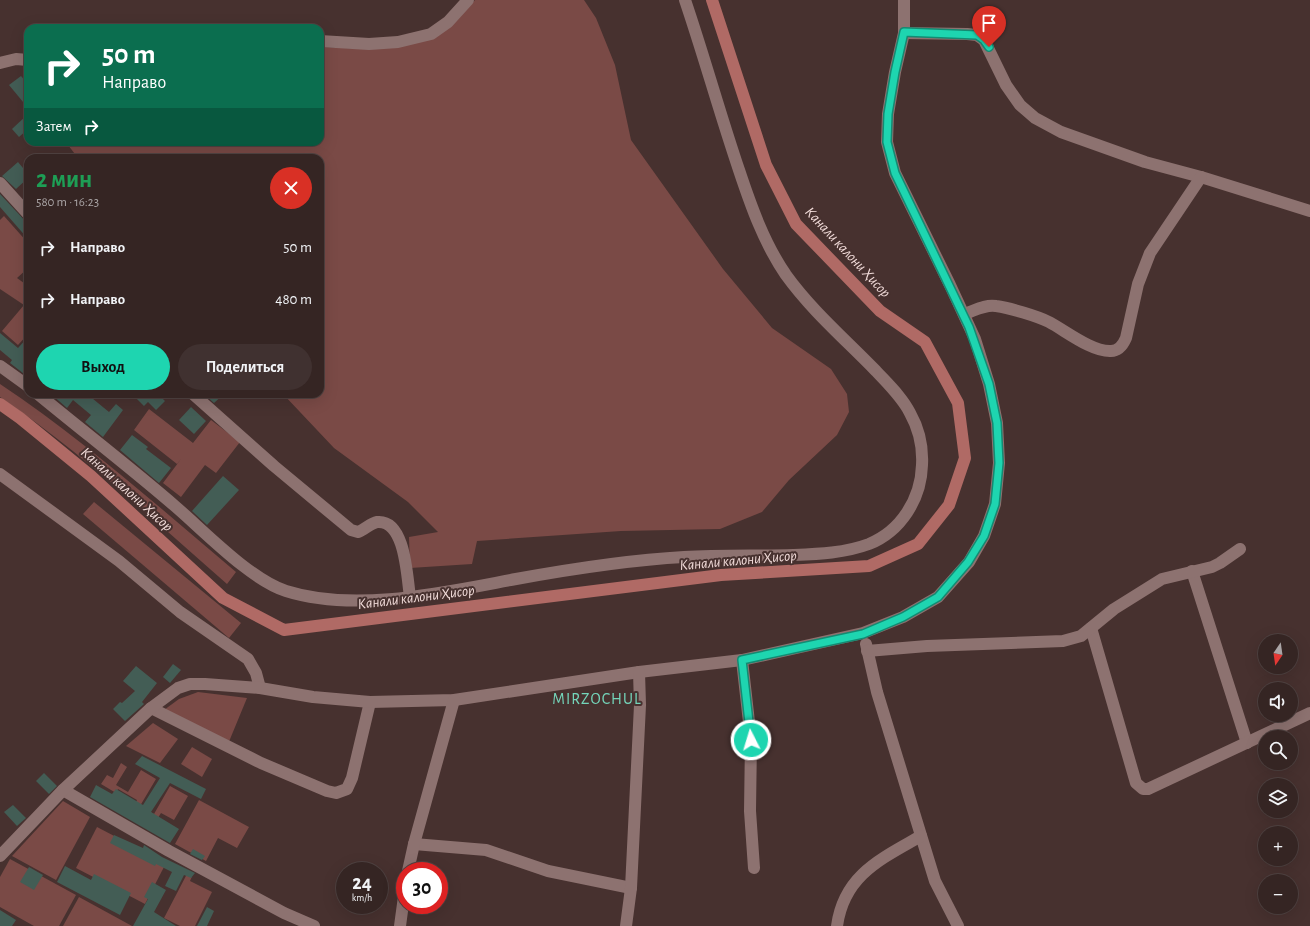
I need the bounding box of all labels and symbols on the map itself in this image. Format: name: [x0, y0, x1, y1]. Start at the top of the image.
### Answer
pin: [972, 6, 1006, 47]
water label: Канали калони Ҳисор: [802, 204, 893, 301]
water label: Канали калони Ҳисор: [78, 445, 176, 535]
water label: Канали калони Ҳисор: [679, 548, 798, 573]
water label: Канали калони Ҳисор: [357, 583, 476, 612]
north arrow: [1258, 634, 1298, 674]
district label: MIRZOCHUL: [552, 691, 642, 707]
position arrow: [730, 719, 772, 761]
speed limit sign: 30: [396, 862, 448, 914]

